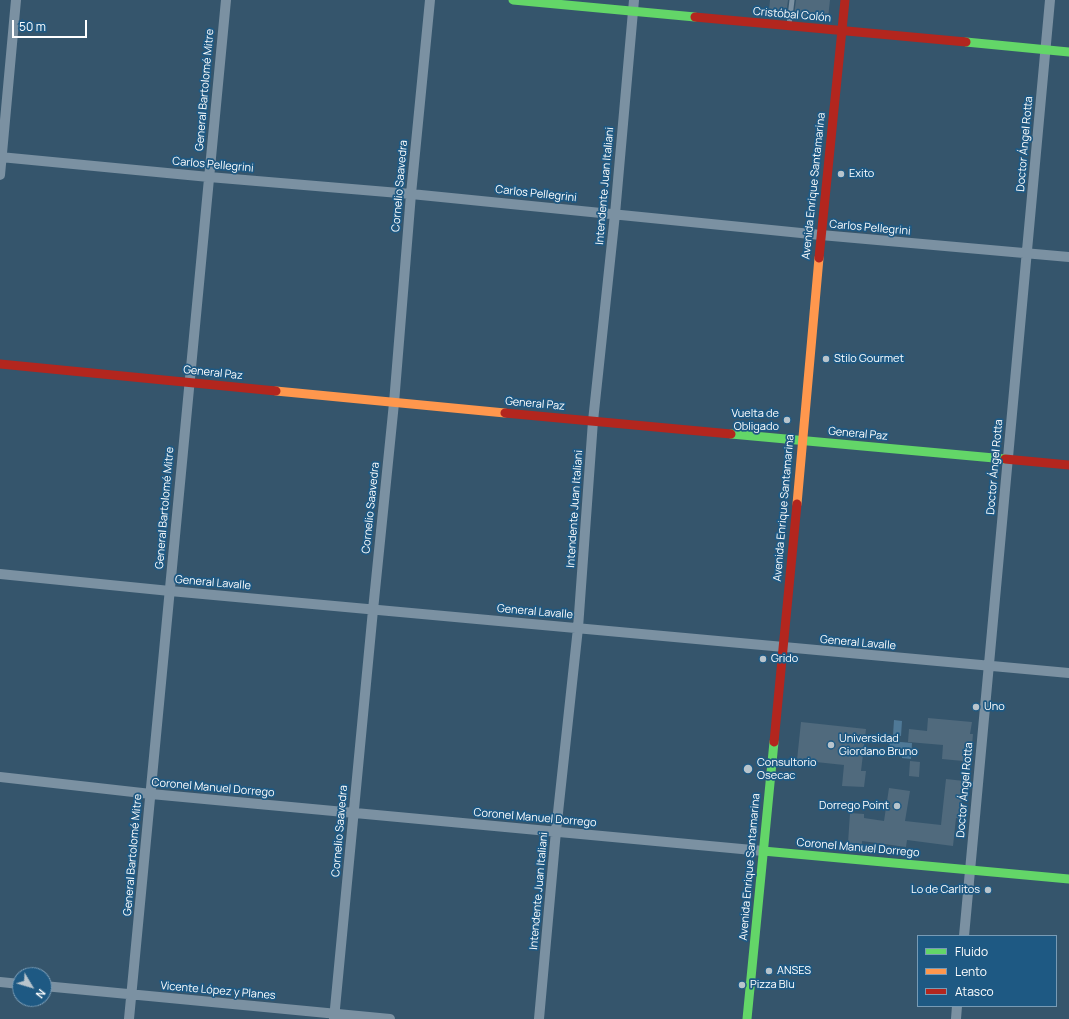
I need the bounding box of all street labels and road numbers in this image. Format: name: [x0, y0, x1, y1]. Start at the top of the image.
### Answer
street label: Cristóbal Colón: [752, 5, 832, 25]
street label: General Bartolomé Mitre: [193, 28, 217, 152]
street label: Doctor Ángel Rotta: [1014, 96, 1036, 192]
street label: Avenida Enrique Santamarina: [800, 112, 828, 260]
street label: Intendente Juan Italiani: [593, 127, 617, 245]
street label: Cornelio Saavedra: [389, 140, 411, 232]
street label: Carlos Pellegrini: [172, 155, 254, 175]
street label: Carlos Pellegrini: [495, 183, 577, 205]
street label: Carlos Pellegrini: [829, 218, 911, 238]
street label: General Paz: [183, 363, 243, 383]
street label: General Paz: [505, 395, 565, 413]
street label: Doctor Ángel Rotta: [984, 419, 1006, 515]
street label: General Paz: [828, 425, 888, 443]
street label: Avenida Enrique Santamarina: [771, 434, 797, 582]
street label: General Bartolomé Mitre: [153, 446, 177, 570]
street label: Intendente Juan Italiani: [564, 450, 586, 568]
street label: Cornelio Saavedra: [360, 462, 382, 554]
street label: General Lavalle: [175, 573, 251, 593]
street label: General Lavalle: [497, 602, 573, 622]
street label: General Lavalle: [820, 633, 896, 653]
street label: Doctor Ángel Rotta: [954, 742, 976, 838]
street label: Coronel Manuel Dorrego: [151, 776, 275, 800]
street label: Cornelio Saavedra: [329, 785, 351, 877]
street label: General Bartolomé Mitre: [121, 793, 145, 917]
street label: Avenida Enrique Santamarina: [737, 793, 763, 941]
street label: Coronel Manuel Dorrego: [473, 806, 597, 830]
street label: Intendente Juan Italiani: [527, 832, 551, 950]
street label: Coronel Manuel Dorrego: [796, 836, 920, 860]
street label: Vicente López y Planes: [160, 979, 276, 1003]

